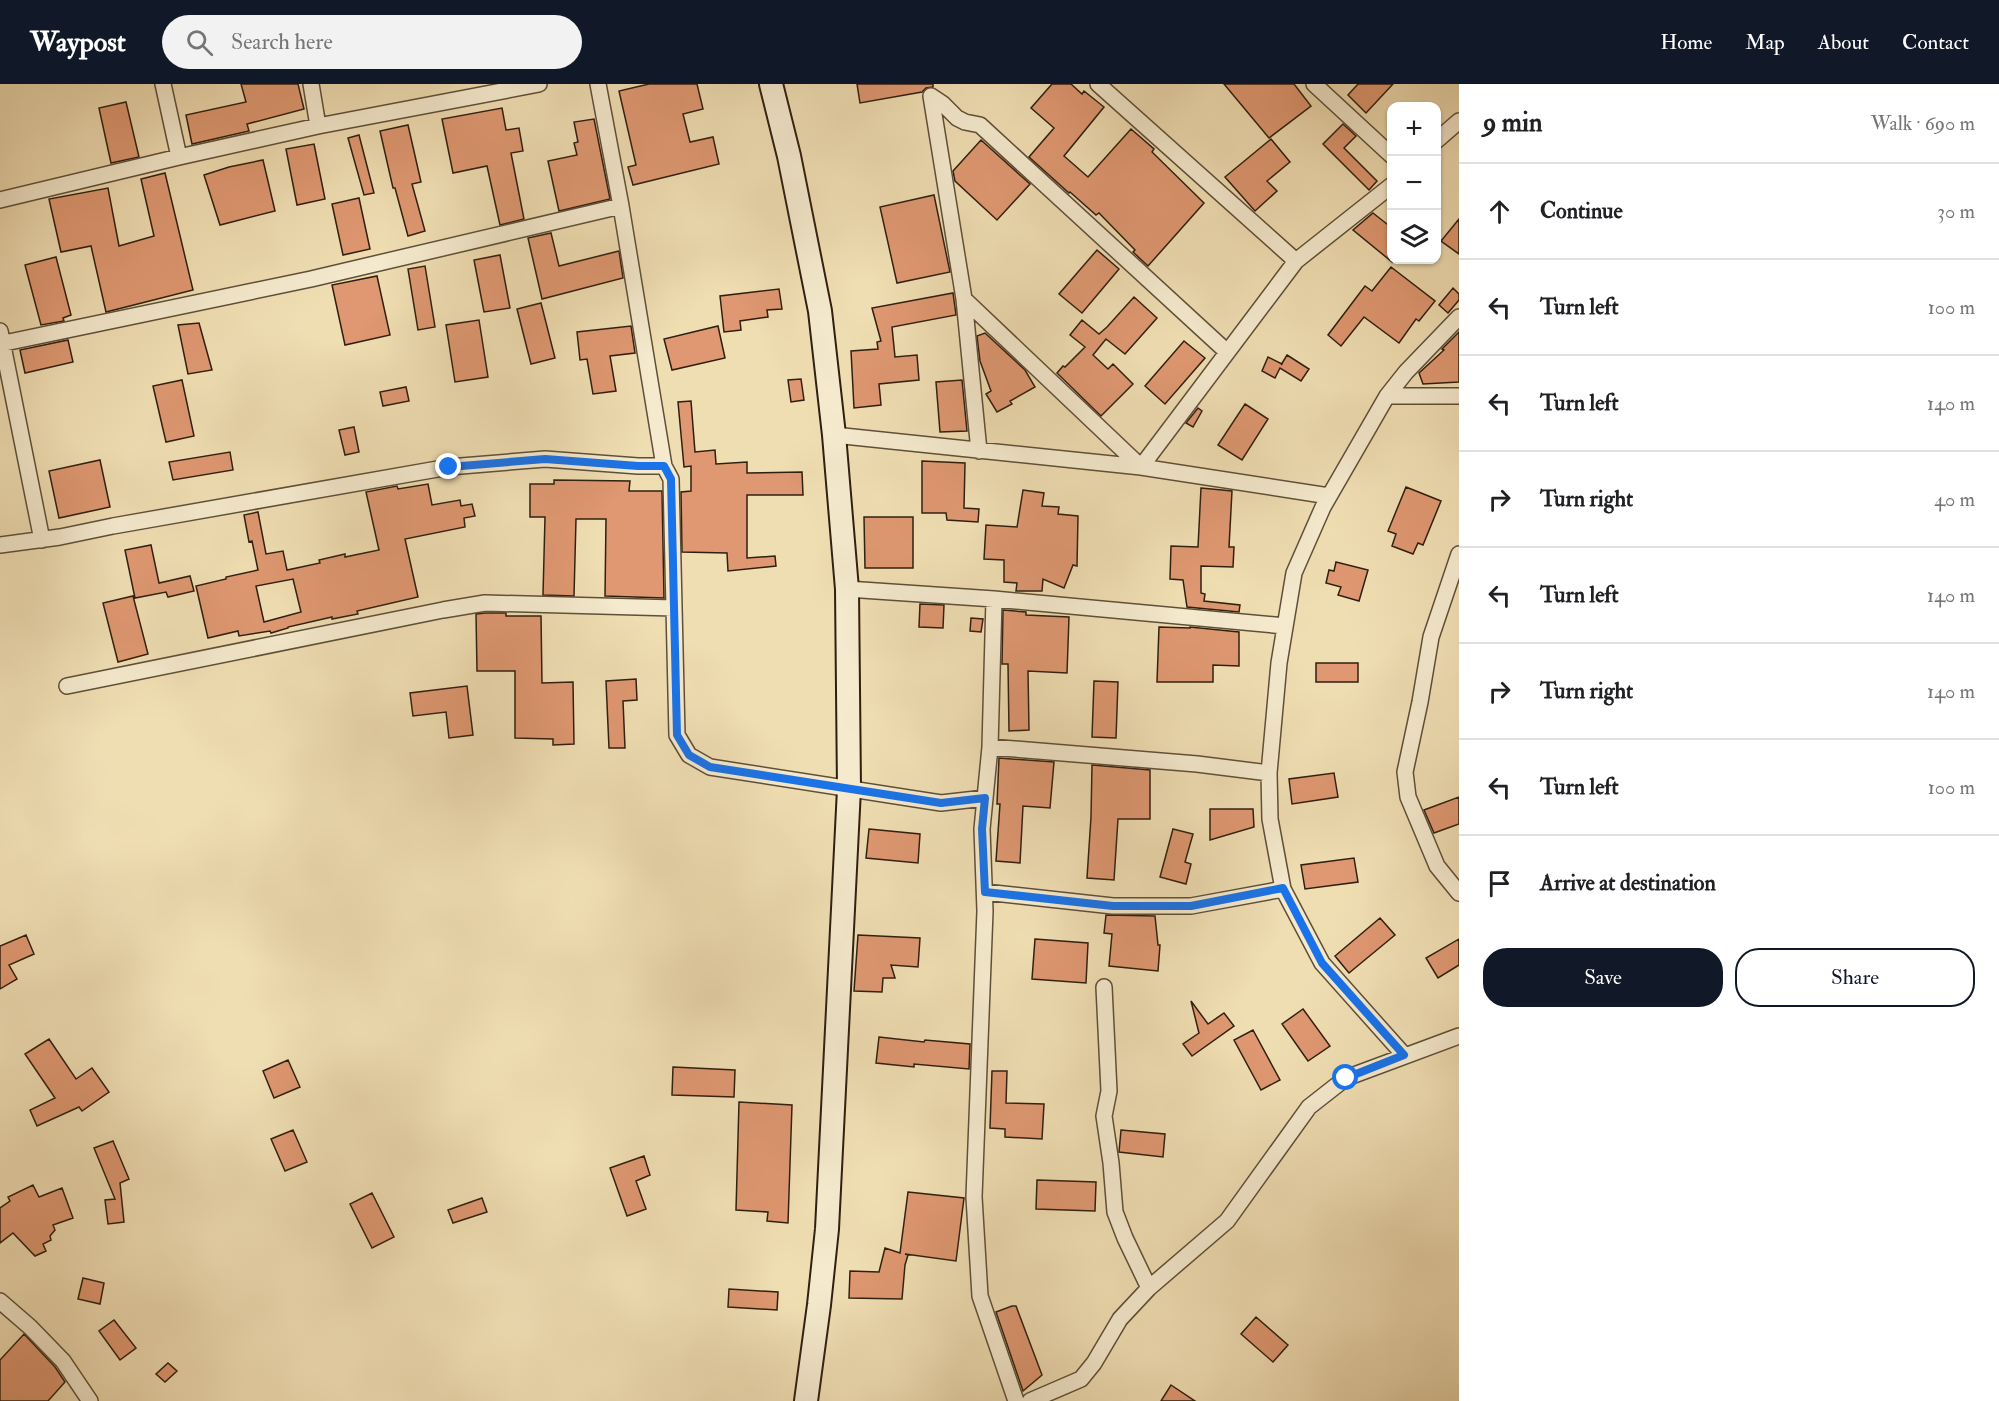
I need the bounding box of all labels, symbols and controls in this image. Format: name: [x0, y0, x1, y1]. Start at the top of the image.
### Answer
search box: [162, 15, 582, 69]
text: Waypost: [30, 25, 126, 60]
icon: search: [183, 26, 216, 59]
text: Search here: [231, 28, 333, 56]
text: Home: [1660, 29, 1712, 56]
text: Map: [1745, 29, 1785, 56]
text: About: [1818, 29, 1869, 56]
text: Contact: [1902, 29, 1969, 56]
map controls: [1387, 102, 1441, 264]
button: +: [1387, 102, 1441, 156]
text: 9 min: [1483, 107, 1542, 139]
text: Walk · 690 m: [1871, 111, 1975, 136]
button: −: [1387, 156, 1441, 210]
icon: ahead: [1483, 195, 1516, 228]
text: Continue: [1540, 197, 1623, 225]
text: 30 m: [1937, 199, 1975, 224]
button: layers: [1387, 210, 1441, 264]
icon: left: [1483, 291, 1516, 324]
text: Turn left: [1540, 293, 1619, 321]
text: 100 m: [1928, 295, 1975, 320]
icon: left: [1483, 387, 1516, 420]
text: Turn left: [1540, 389, 1619, 417]
text: 140 m: [1927, 391, 1975, 416]
route end: [435, 453, 461, 479]
icon: right: [1483, 483, 1516, 516]
text: Turn right: [1540, 485, 1633, 513]
text: 40 m: [1934, 487, 1975, 512]
icon: left: [1483, 579, 1516, 612]
text: Turn left: [1540, 581, 1619, 609]
text: 140 m: [1927, 583, 1975, 608]
icon: right: [1483, 675, 1516, 708]
text: Turn right: [1540, 677, 1633, 705]
text: 140 m: [1927, 679, 1975, 704]
icon: left: [1483, 771, 1516, 804]
text: Turn left: [1540, 773, 1619, 801]
text: 100 m: [1928, 775, 1975, 800]
icon: arrive: [1483, 867, 1516, 900]
text: Arrive at destination: [1540, 869, 1716, 897]
button: Save: [1483, 948, 1723, 1007]
button: Share: [1735, 948, 1975, 1007]
route start: [1332, 1064, 1358, 1090]

